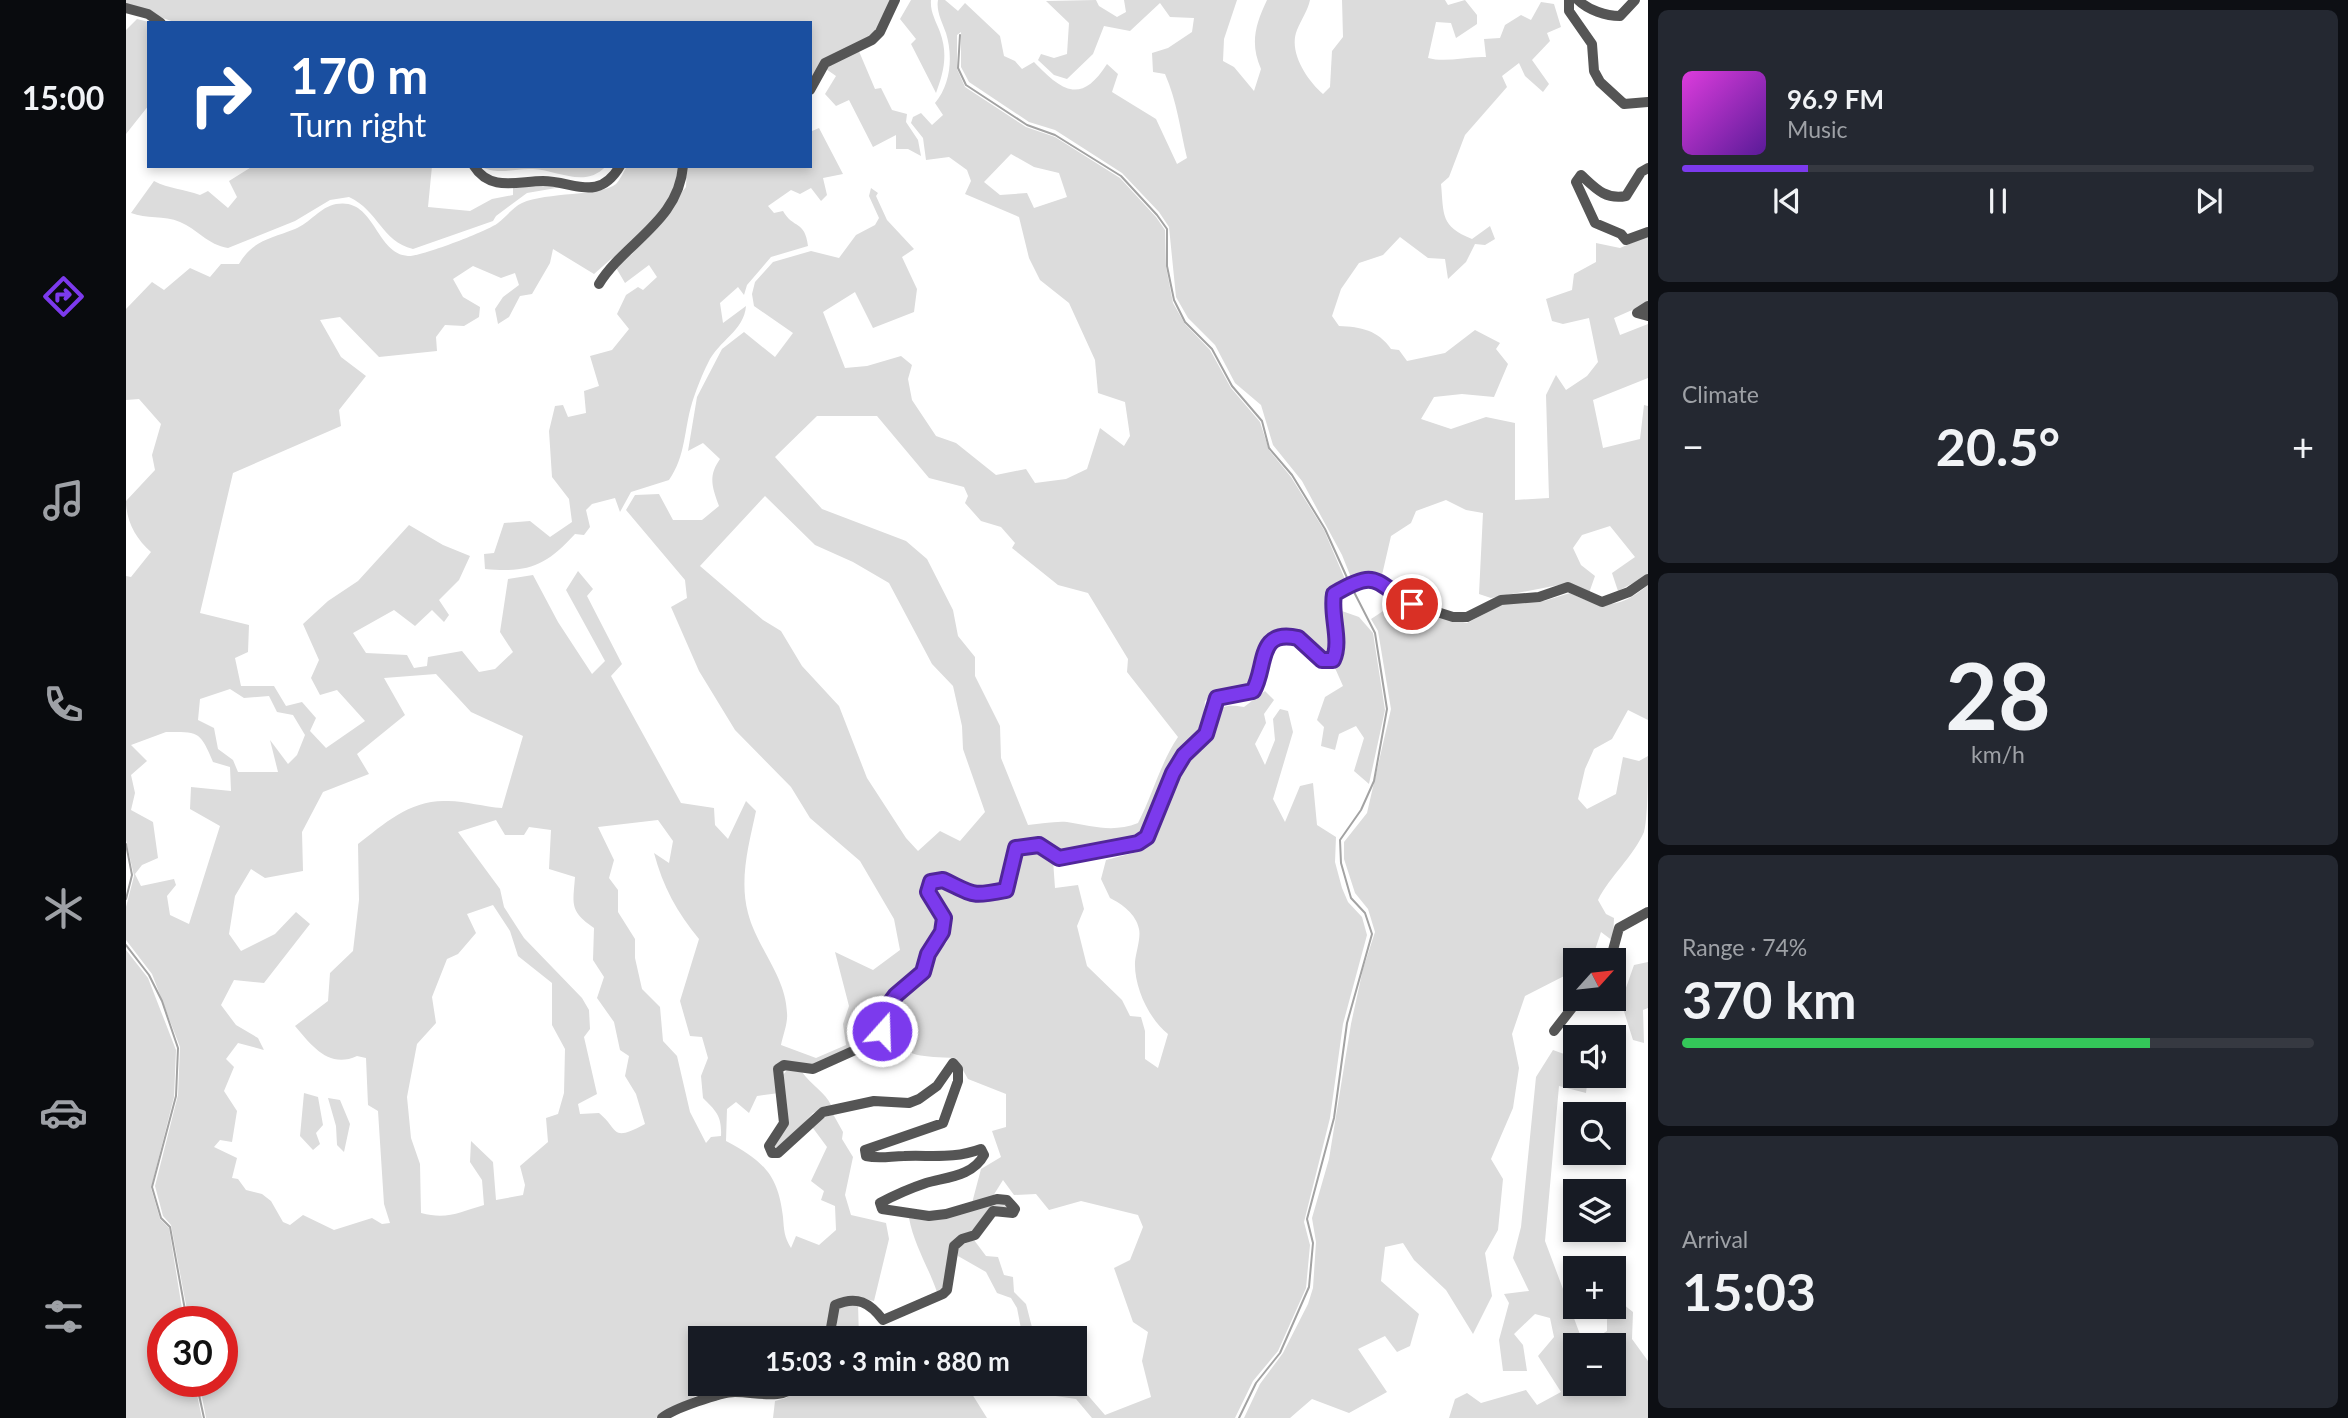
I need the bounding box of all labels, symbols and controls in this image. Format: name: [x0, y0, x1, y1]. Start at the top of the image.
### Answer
text: 170 m: [290, 46, 428, 104]
icon: right: [175, 49, 266, 140]
text: 15:00: [22, 78, 104, 117]
text: 96.9 FM: [1787, 83, 1884, 115]
text: Turn right: [290, 105, 426, 144]
text: Music: [1787, 115, 1847, 143]
icon: previous: [1768, 182, 1806, 220]
icon: pause: [1979, 182, 2017, 220]
icon: next: [2190, 182, 2228, 220]
icon: directions: [39, 272, 88, 321]
text: Climate: [1682, 380, 1759, 408]
text: 20.5°: [1936, 415, 2060, 477]
text: −: [1682, 423, 1704, 469]
text: +: [2292, 423, 2314, 469]
icon: music: [39, 476, 88, 525]
pin: [1382, 574, 1442, 634]
icon: arrive: [1393, 585, 1431, 623]
text: 28: [1945, 640, 2051, 749]
icon: phone: [39, 680, 88, 729]
text: km/h: [1971, 740, 2025, 768]
icon: climate: [39, 884, 88, 933]
text: Range · 74%: [1682, 933, 1807, 961]
north arrow: [1563, 948, 1626, 1012]
map controls: [1563, 948, 1626, 1396]
text: 370 km: [1682, 968, 1856, 1030]
position arrow: [845, 994, 919, 1068]
button: sound: [1563, 1025, 1626, 1088]
icon: car: [39, 1088, 88, 1137]
button: search: [1563, 1102, 1626, 1165]
button: layers: [1563, 1179, 1626, 1242]
text: Arrival: [1682, 1225, 1748, 1253]
button: +: [1563, 1256, 1626, 1319]
text: 15:03: [1682, 1260, 1816, 1322]
icon: filters: [39, 1292, 88, 1341]
speed limit sign: 30: [147, 1306, 238, 1397]
button: −: [1563, 1333, 1626, 1396]
text: 15:03 · 3 min · 880 m: [765, 1345, 1010, 1377]

